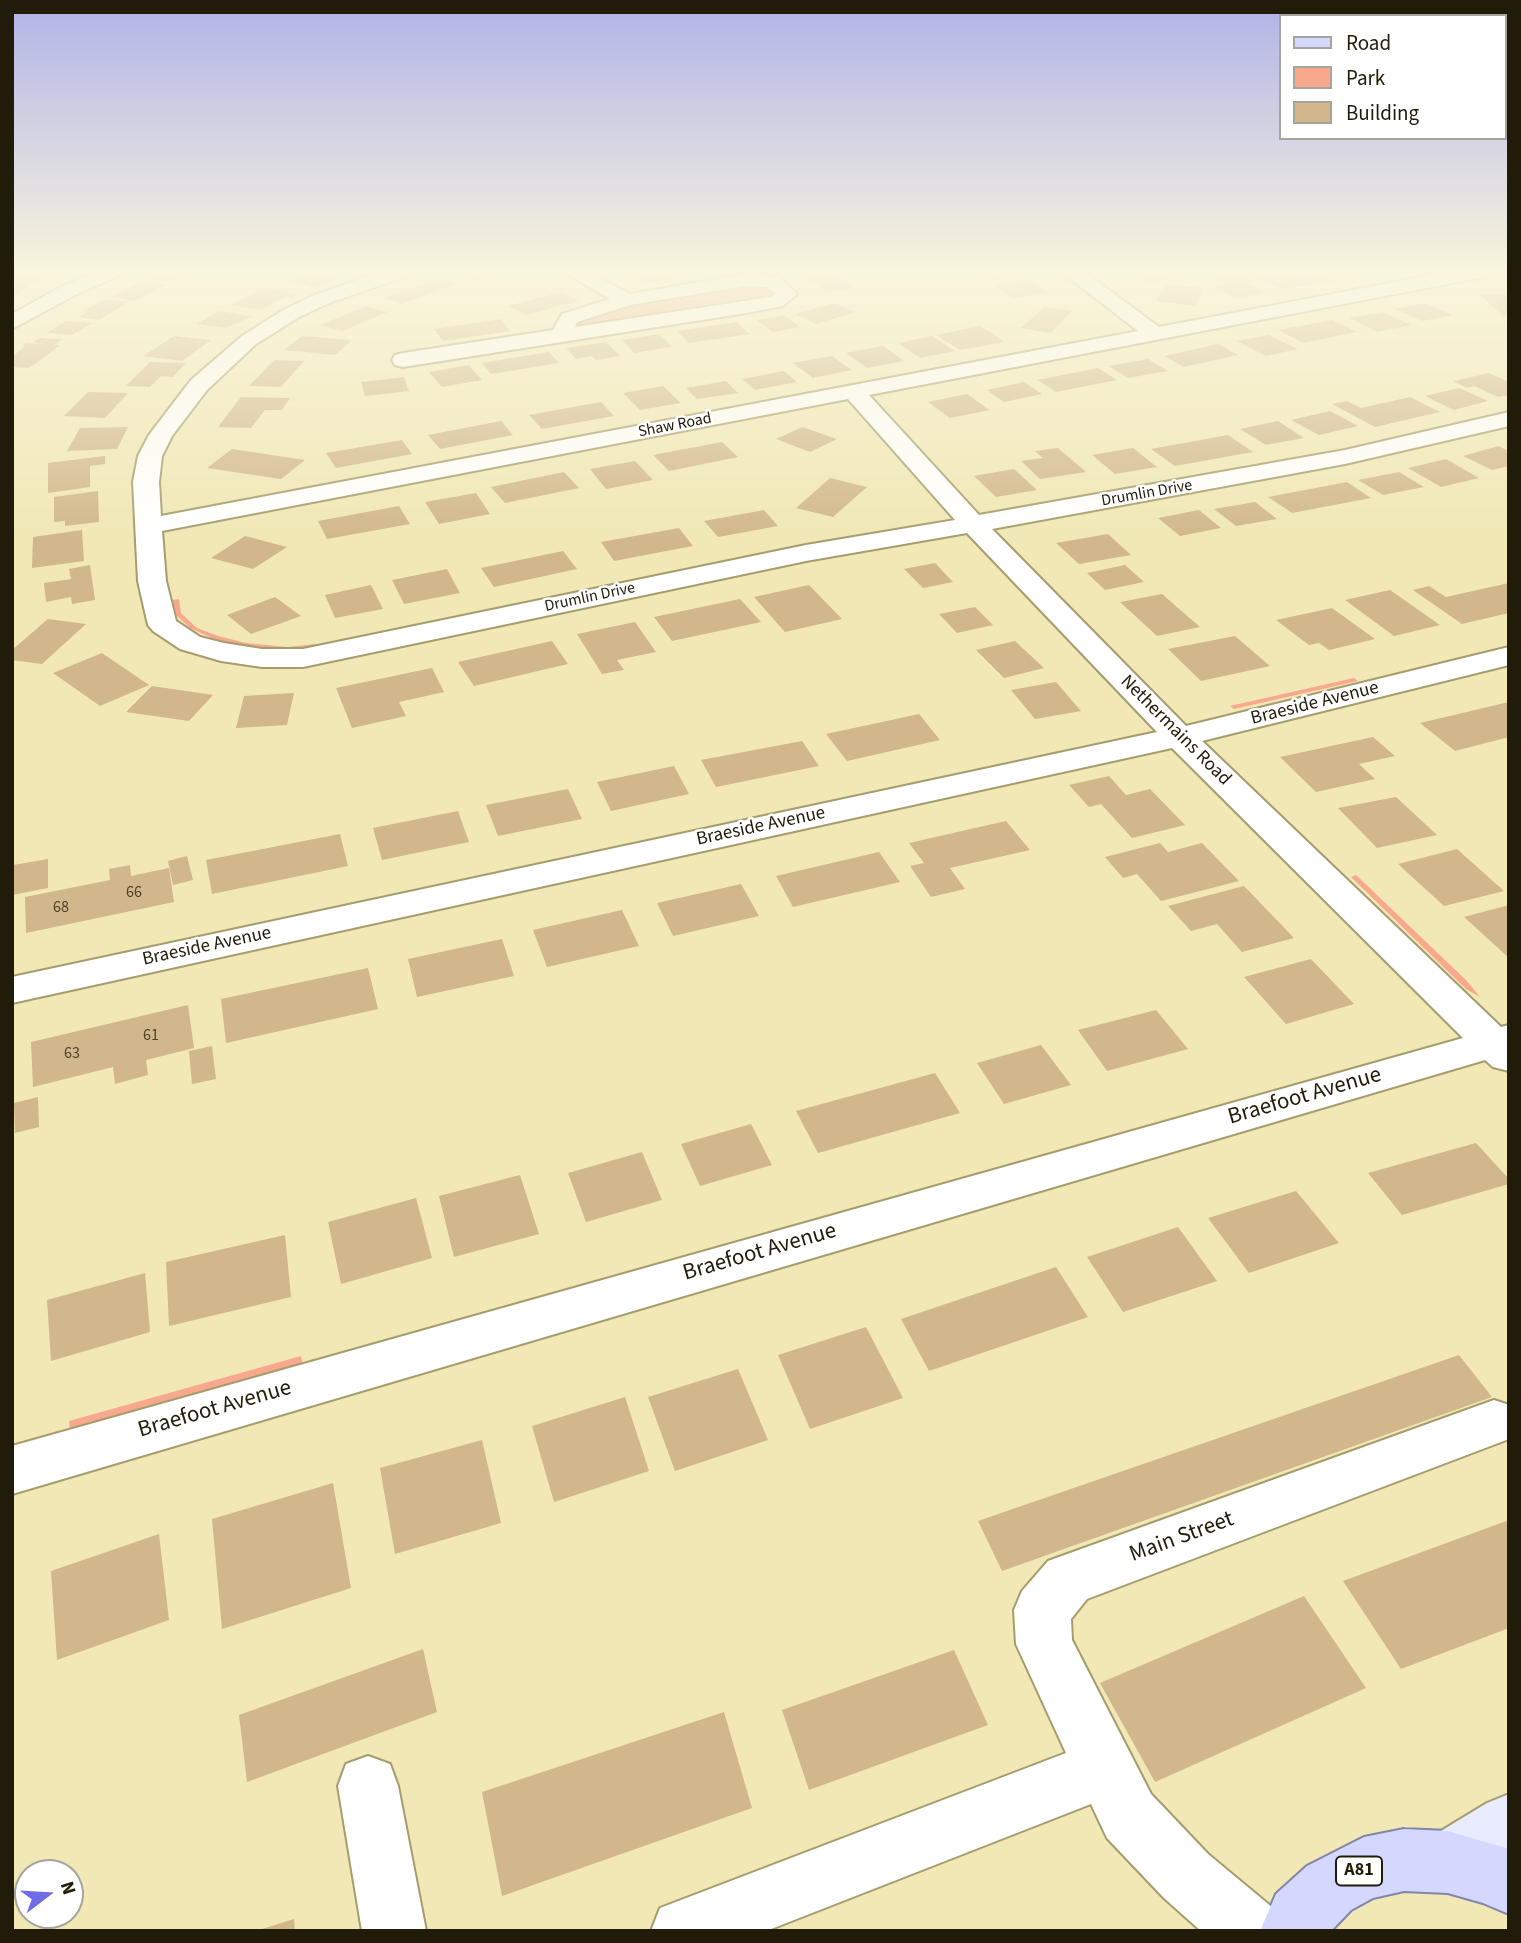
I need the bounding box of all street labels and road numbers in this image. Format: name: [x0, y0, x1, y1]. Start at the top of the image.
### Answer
street label: Shaw Road: [637, 409, 713, 443]
street label: Drumlin Drive: [1100, 477, 1194, 511]
street label: Drumlin Drive: [543, 579, 637, 617]
street label: Nethermains Road: [1115, 671, 1235, 791]
street label: Braeside Avenue: [1249, 677, 1381, 731]
street label: Braeside Avenue: [694, 802, 828, 852]
street label: Braeside Avenue: [140, 922, 274, 972]
street label: Braefoot Avenue: [1225, 1062, 1385, 1132]
street label: Braefoot Avenue: [680, 1218, 840, 1288]
street label: Braefoot Avenue: [135, 1375, 295, 1445]
street label: Main Street: [1126, 1506, 1238, 1570]
road number: A81: [1336, 1856, 1382, 1885]

